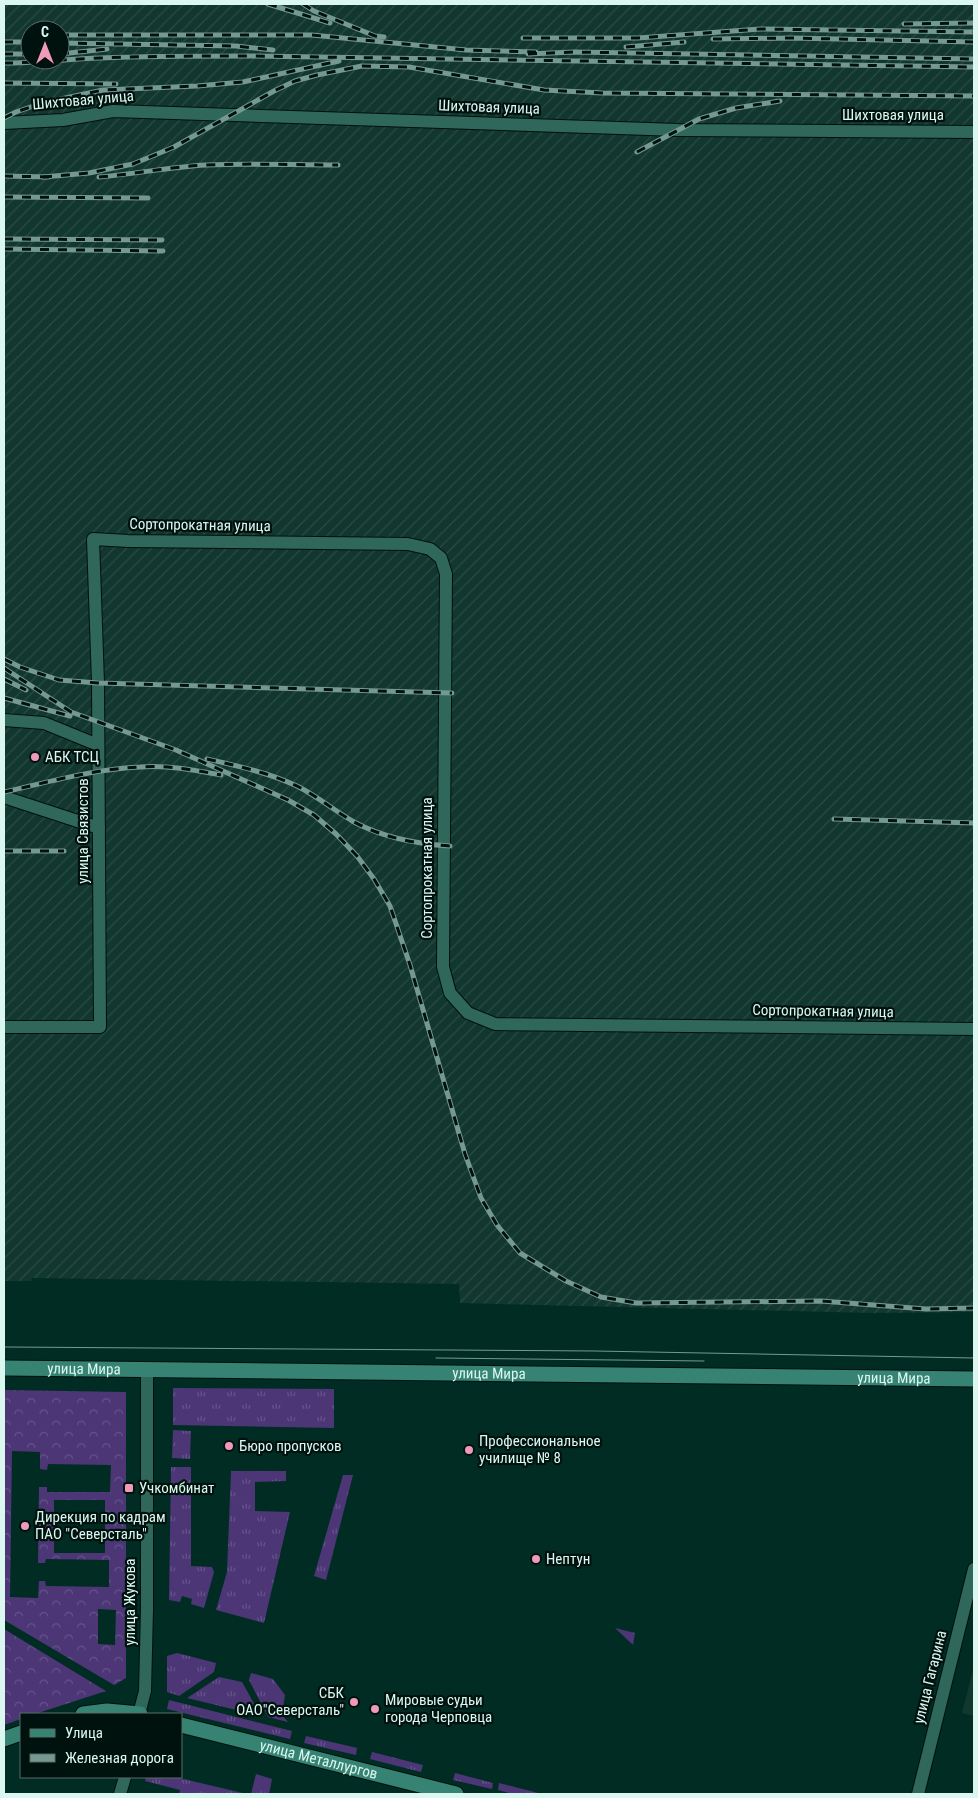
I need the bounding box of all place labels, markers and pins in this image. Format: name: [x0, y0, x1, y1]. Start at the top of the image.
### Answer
place label: АБК ТСЦ: [45, 748, 100, 766]
marker: АБК ТСЦ: [29, 751, 41, 763]
place label: Профессиональное училище № 8: [479, 1432, 601, 1467]
place label: Бюро пропусков: [239, 1437, 342, 1455]
marker: Бюро пропусков: [223, 1440, 235, 1452]
marker: Профессиональное училище № 8: [463, 1444, 475, 1456]
place label: Учкомбинат: [139, 1479, 214, 1497]
marker: Учкомбинат: [123, 1482, 135, 1494]
place label: Дирекция по кадрам ПАО "Северсталь": [35, 1508, 166, 1543]
marker: Дирекция по кадрам ПАО "Северсталь": [19, 1520, 31, 1532]
place label: Нептун: [546, 1550, 590, 1568]
marker: Нептун: [530, 1553, 542, 1565]
place label: СБК ОАО"Северсталь": [236, 1684, 345, 1719]
place label: Мировые судьи города Черповца: [385, 1691, 492, 1726]
marker: СБК ОАО"Северсталь": [348, 1696, 360, 1708]
marker: Мировые судьи города Черповца: [369, 1703, 381, 1715]

